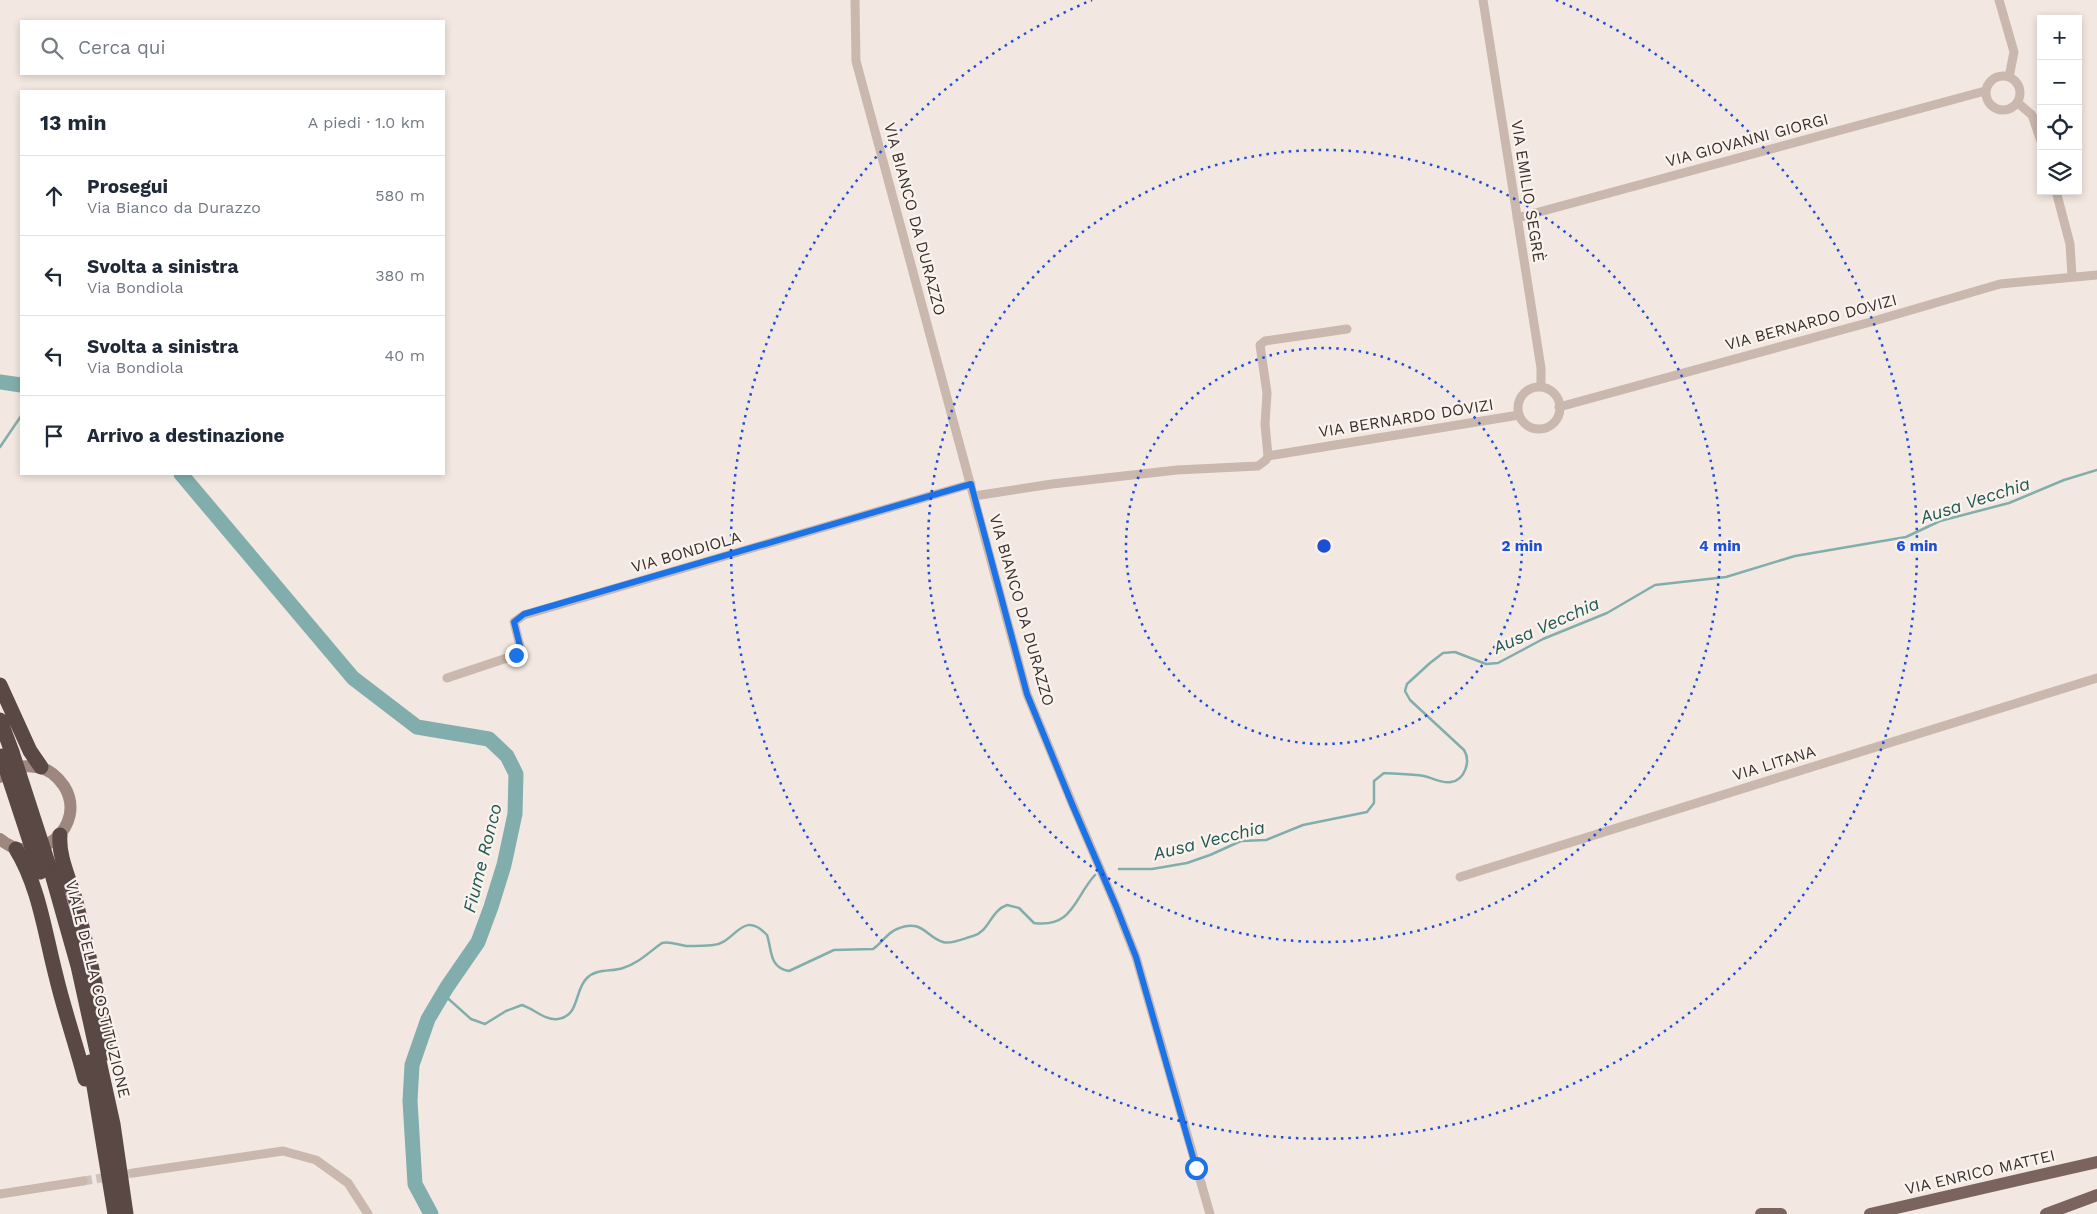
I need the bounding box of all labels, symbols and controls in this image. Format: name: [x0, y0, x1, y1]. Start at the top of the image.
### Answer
map controls: [2037, 15, 2082, 195]
button: +: [2037, 15, 2082, 60]
search box: [20, 20, 445, 75]
icon: search: [38, 34, 66, 62]
text: Cerca qui: [78, 36, 166, 59]
button: −: [2037, 60, 2082, 105]
button: locate: [2037, 105, 2082, 150]
street label: VIA GIOVANNI GIORGI: [1664, 109, 1830, 171]
text: 13 min: [40, 110, 106, 135]
text: A piedi · 1.0 km: [308, 113, 425, 132]
street label: VIA EMILIO SEGRÈ: [1507, 119, 1549, 263]
street label: VIA BIANCO DA DURAZZO: [880, 120, 950, 318]
button: layers: [2037, 150, 2082, 195]
text: Prosegui: [87, 175, 168, 198]
icon: ahead: [40, 182, 68, 210]
text: 580 m: [375, 186, 425, 205]
text: Via Bianco da Durazzo: [87, 198, 261, 217]
text: Svolta a sinistra: [87, 255, 238, 278]
icon: left: [40, 262, 68, 290]
text: 380 m: [375, 266, 425, 285]
text: Via Bondiola: [87, 278, 184, 297]
street label: VIA BERNARDO DOVIZI: [1723, 290, 1899, 354]
text: Svolta a sinistra: [87, 335, 238, 358]
icon: left: [40, 342, 68, 370]
text: 40 m: [385, 346, 425, 365]
text: Via Bondiola: [87, 358, 184, 377]
street label: VIA BERNARDO DOVIZI: [1317, 395, 1495, 441]
icon: arrive: [40, 422, 68, 450]
text: Arrivo a destinazione: [87, 424, 284, 447]
water label: Ausa Vecchia: [1916, 472, 2033, 528]
street label: VIA BIANCO DA DURAZZO: [985, 512, 1059, 708]
street label: VIA BONDIOLA: [629, 527, 743, 577]
centre of rings: [1315, 537, 1333, 555]
text: 2 min: [1501, 537, 1543, 555]
text: 4 min: [1699, 537, 1741, 555]
text: 6 min: [1896, 537, 1938, 555]
water label: Ausa Vecchia: [1489, 592, 1602, 658]
route end: [505, 644, 528, 667]
street label: VIA LITANA: [1730, 741, 1818, 785]
water label: Fiume Ronco: [458, 801, 506, 915]
water label: Ausa Vecchia: [1150, 816, 1267, 864]
street label: VIALE DELLA COSTITUZIONE: [62, 878, 134, 1100]
street label: VIA ENRICO MATTEI: [1903, 1146, 2057, 1198]
route start: [1185, 1157, 1208, 1180]

